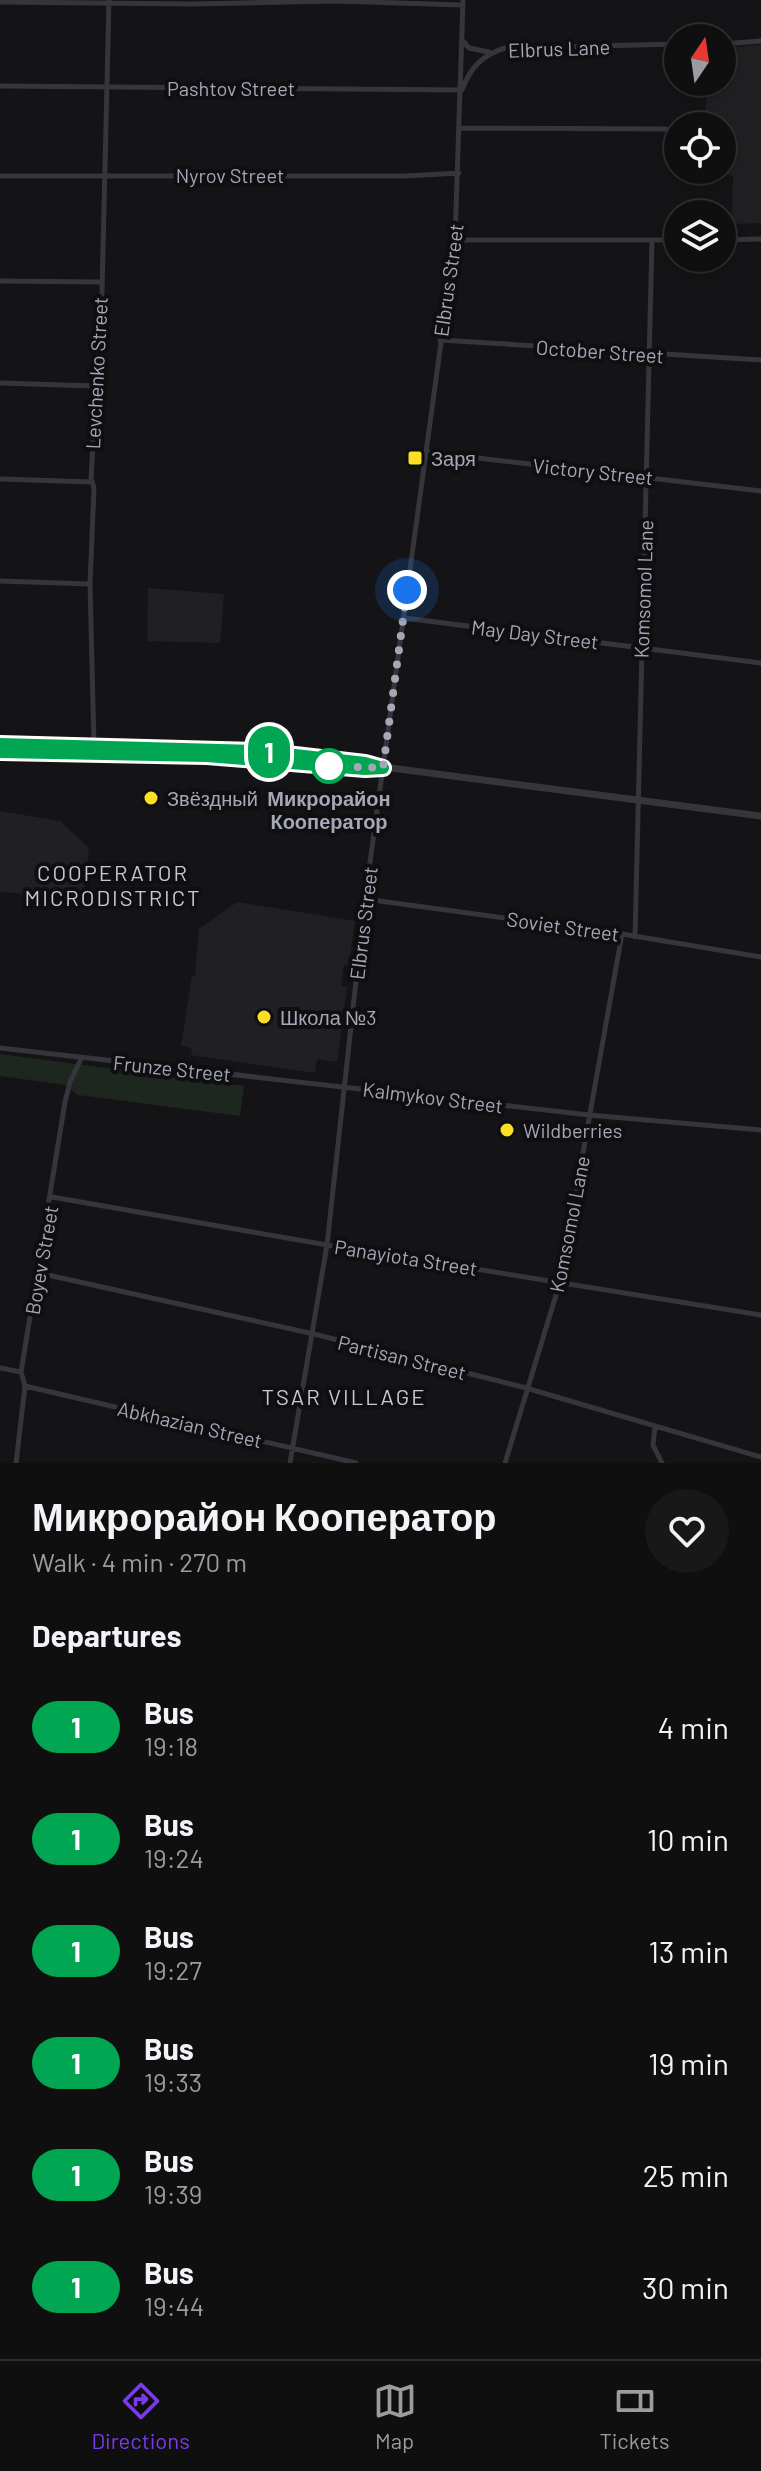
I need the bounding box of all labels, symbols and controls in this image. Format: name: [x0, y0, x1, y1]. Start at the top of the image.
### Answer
north arrow: [664, 24, 736, 96]
map controls: [664, 24, 736, 272]
street label: Elbrus Lane: [508, 34, 610, 62]
street label: Pashtov Street: [167, 76, 295, 100]
button: locate: [664, 112, 736, 184]
street label: Nyrov Street: [176, 163, 284, 187]
button: layers: [664, 200, 736, 272]
street label: Elbrus Street: [428, 222, 468, 338]
street label: Levchenko Street: [80, 296, 112, 450]
street label: October Street: [535, 335, 665, 367]
place label: Заря: [431, 446, 476, 470]
marker: Заря: [406, 449, 424, 467]
street label: Victory Street: [532, 453, 654, 489]
street label: Komsomol Lane: [629, 519, 657, 659]
your location: [387, 570, 427, 610]
street label: May Day Street: [470, 614, 600, 654]
line badge: 1: [243, 726, 295, 778]
text: 1: [264, 735, 274, 769]
marker: Микрорайон Кооператор: [312, 749, 346, 783]
place label: Звёздный: [167, 786, 258, 810]
place label: Микрорайон Кооператор: [267, 786, 391, 833]
marker: Звёздный: [142, 789, 160, 807]
district label: COOPERATOR MICRODISTRICT: [25, 859, 201, 910]
street label: Elbrus Street: [344, 865, 382, 981]
street label: Soviet Street: [505, 906, 621, 946]
place label: Школа №3: [280, 1005, 377, 1029]
marker: Школа №3: [255, 1008, 273, 1026]
street label: Frunze Street: [112, 1050, 232, 1086]
street label: Kalmykov Street: [362, 1077, 504, 1117]
place label: Wildberries: [523, 1118, 622, 1142]
marker: Wildberries: [498, 1121, 516, 1139]
street label: Komsomol Lane: [544, 1154, 594, 1294]
street label: Boyev Street: [20, 1204, 62, 1316]
street label: Panayiota Street: [333, 1234, 479, 1280]
street label: Partisan Street: [335, 1329, 469, 1385]
district label: TSAR VILLAGE: [262, 1383, 427, 1409]
street label: Abkhazian Street: [115, 1396, 265, 1452]
button: heart: [645, 1489, 729, 1573]
text: Микрорайон Кооператор: [32, 1493, 497, 1539]
text: Walk · 4 min · 270 m: [32, 1546, 247, 1577]
text: Departures: [32, 1617, 182, 1653]
text: Bus: [144, 1694, 194, 1730]
text: 4 min: [658, 1709, 729, 1745]
text: 1: [71, 1710, 81, 1744]
text: 19:18: [144, 1730, 198, 1761]
text: Bus: [144, 1806, 194, 1842]
text: 10 min: [647, 1821, 729, 1857]
text: 1: [71, 1822, 81, 1856]
text: 19:24: [144, 1842, 204, 1873]
text: Bus: [144, 1918, 194, 1954]
text: 13 min: [648, 1933, 729, 1969]
text: 1: [71, 1934, 81, 1968]
text: 19:27: [144, 1954, 202, 1985]
text: Bus: [144, 2030, 194, 2066]
text: 19 min: [648, 2045, 729, 2081]
text: 1: [71, 2046, 81, 2080]
text: 19:33: [144, 2066, 202, 2097]
text: Bus: [144, 2142, 194, 2178]
text: 25 min: [643, 2157, 729, 2193]
text: 1: [71, 2158, 81, 2192]
text: 19:39: [144, 2178, 202, 2209]
text: Bus: [144, 2254, 194, 2290]
text: 30 min: [642, 2269, 729, 2305]
text: 1: [71, 2270, 81, 2304]
text: 19:44: [144, 2290, 204, 2321]
tab: Directions: [91, 2379, 190, 2453]
tab: Map: [373, 2379, 417, 2453]
tab: Tickets: [600, 2379, 670, 2453]

